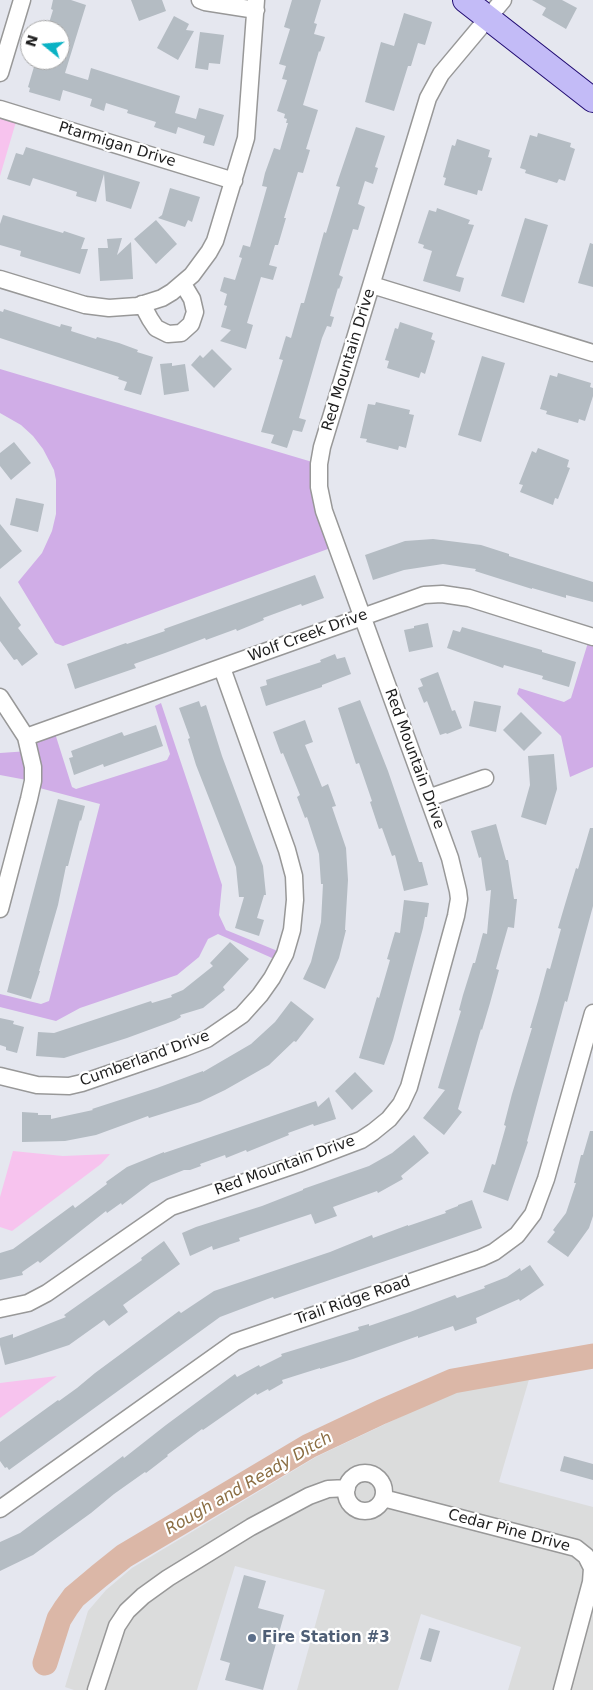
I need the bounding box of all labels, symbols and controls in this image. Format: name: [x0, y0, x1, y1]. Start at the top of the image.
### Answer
north arrow: [20, 20, 70, 70]
text: N: [22, 33, 41, 49]
street label: Ptarmigan Drive: [56, 119, 178, 171]
street label: Red Mountain Drive: [319, 287, 379, 433]
street label: Wolf Creek Drive: [246, 606, 370, 666]
street label: Red Mountain Drive: [380, 686, 448, 832]
street label: Cumberland Drive: [78, 1027, 212, 1091]
street label: Red Mountain Drive: [212, 1132, 358, 1200]
street label: Trail Ridge Road: [293, 1273, 413, 1329]
water label: Rough and Ready Ditch: [162, 1428, 336, 1540]
street label: Cedar Pine Drive: [446, 1506, 572, 1556]
place label: Fire Station #3: [262, 1629, 390, 1647]
marker: Fire Station #3: [246, 1632, 258, 1644]

